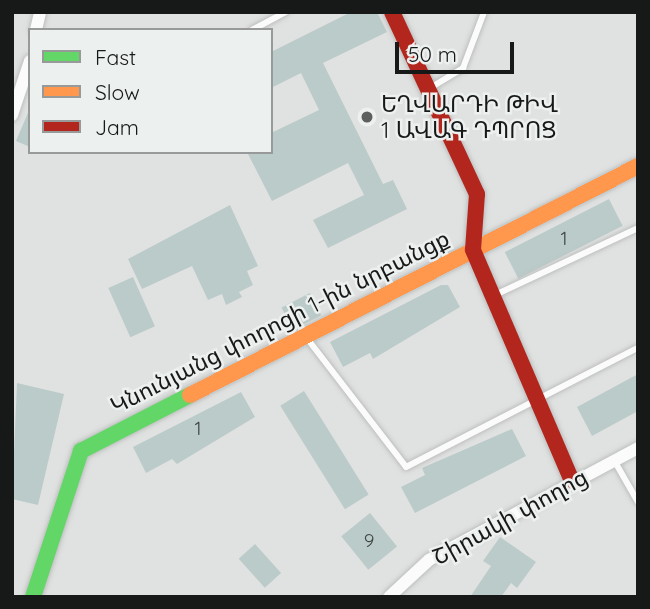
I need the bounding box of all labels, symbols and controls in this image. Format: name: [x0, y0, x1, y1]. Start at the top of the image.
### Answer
legend: [28, 28, 273, 154]
scale bar: [398, 28, 517, 72]
text: 50 m: [408, 41, 457, 67]
text: Fast: [95, 44, 136, 70]
text: Slow: [95, 79, 140, 105]
place label: ԵՂՎԱՐԴԻ ԹԻՎ 1 ԱՎԱԳ ԴՊՐՈՑ: [381, 90, 558, 144]
marker: ԵՂՎԱՐԴԻ ԹԻՎ 1 ԱՎԱԳ ԴՊՐՈՑ: [359, 109, 375, 125]
text: Jam: [95, 114, 139, 140]
street label: Կնունյանց փողոցի 1-ին նրբանցք: [106, 224, 454, 420]
house number: 1: [560, 228, 568, 250]
house number: 1: [194, 418, 202, 440]
street label: Շիրակի փողոց: [428, 463, 592, 571]
house number: 9: [364, 530, 374, 552]

